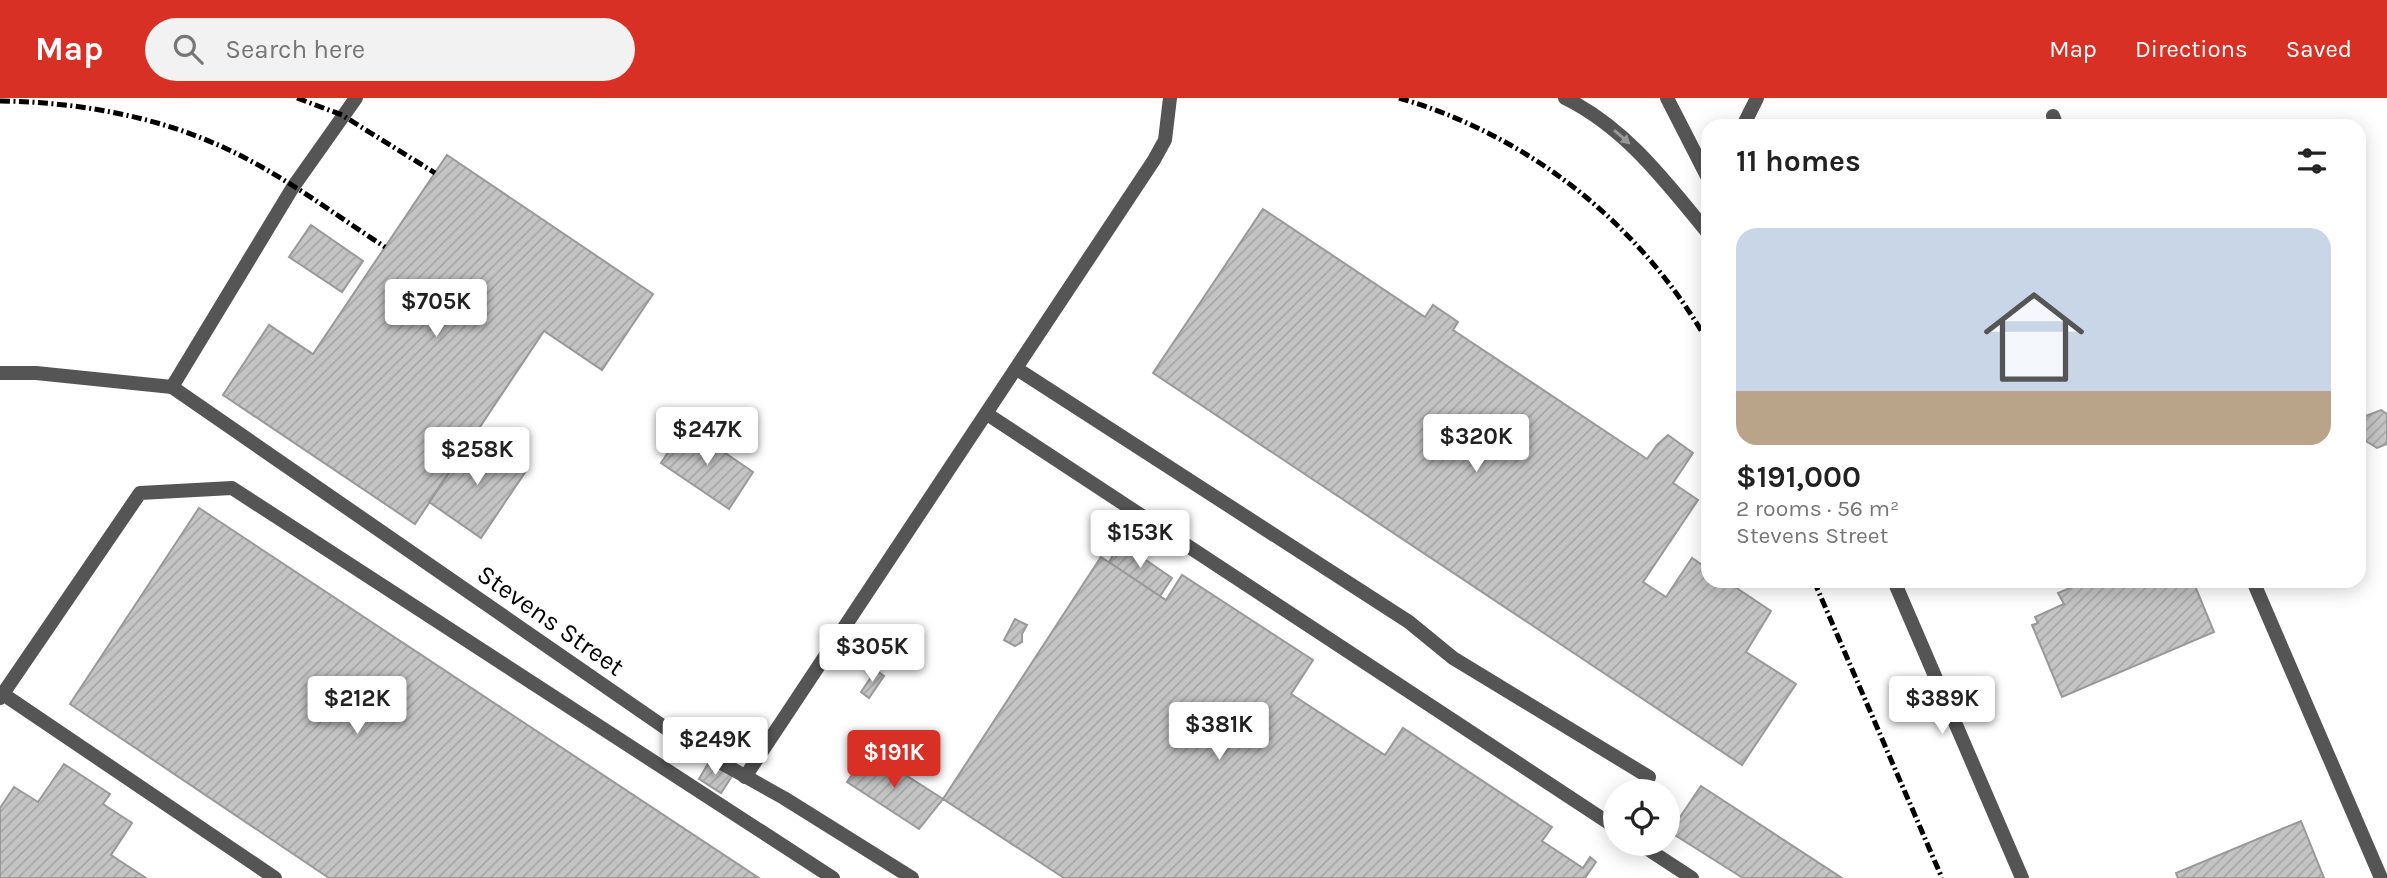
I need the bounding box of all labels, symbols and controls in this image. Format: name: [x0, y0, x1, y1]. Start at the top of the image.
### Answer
search box: [145, 18, 635, 81]
text: Map: [35, 30, 103, 68]
icon: search: [169, 30, 207, 68]
text: Search here: [225, 34, 365, 65]
text: Map: [2049, 35, 2097, 63]
text: Directions: [2135, 35, 2248, 63]
text: Saved: [2286, 35, 2352, 63]
one-way arrow: [1613, 128, 1630, 144]
icon: filters: [2293, 142, 2331, 180]
text: 11 homes: [1736, 143, 1861, 179]
icon: home: [1971, 274, 2097, 400]
pin: $705K: [387, 280, 485, 339]
text: $705K: [401, 288, 471, 315]
pin: $247K: [658, 408, 756, 467]
pin: $320K: [1427, 414, 1525, 474]
text: $247K: [672, 416, 742, 443]
text: $320K: [1439, 423, 1513, 450]
pin: $258K: [428, 428, 526, 487]
text: $258K: [440, 436, 514, 463]
text: $191,000: [1736, 459, 1861, 495]
text: 2 rooms · 56 m²: [1736, 495, 1899, 522]
pin: $153K: [1091, 510, 1189, 570]
text: $153K: [1107, 519, 1173, 546]
text: Stevens Street: [1736, 522, 1888, 549]
street label: Stevens Street: [471, 558, 630, 683]
pin: $305K: [823, 624, 921, 684]
text: $305K: [835, 633, 909, 660]
pin: $212K: [308, 676, 406, 736]
pin: $389K: [1893, 676, 1991, 736]
text: $212K: [324, 685, 390, 712]
text: $389K: [1905, 685, 1979, 712]
pin: $381K: [1170, 702, 1268, 762]
text: $381K: [1185, 711, 1253, 738]
pin: $249K: [666, 718, 764, 777]
text: $249K: [679, 726, 751, 753]
pin: $191K: [845, 730, 943, 790]
text: $191K: [863, 739, 925, 766]
map controls: [1603, 779, 1680, 856]
button: locate: [1603, 779, 1680, 856]

